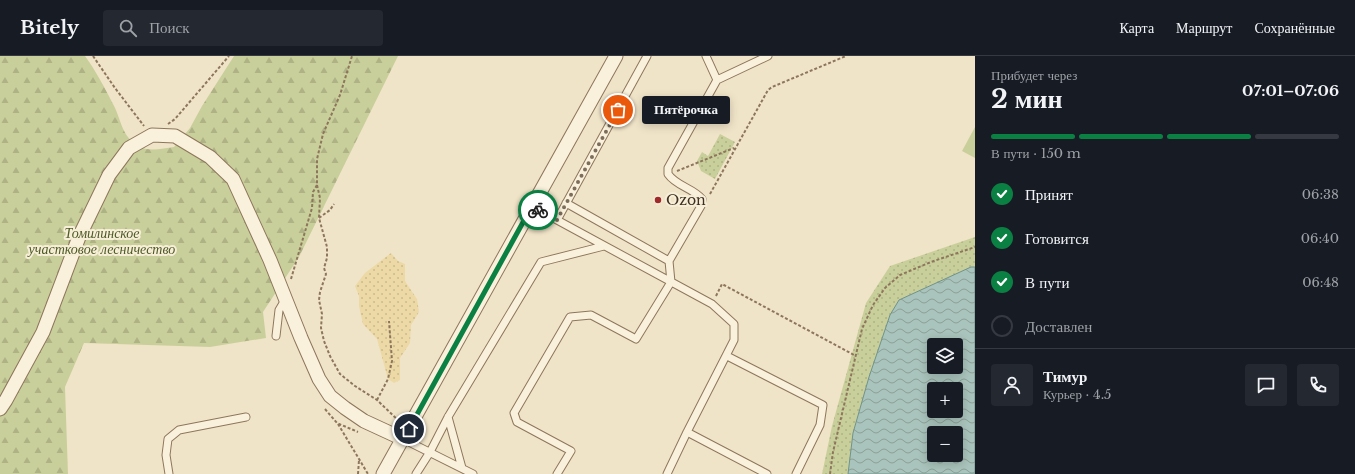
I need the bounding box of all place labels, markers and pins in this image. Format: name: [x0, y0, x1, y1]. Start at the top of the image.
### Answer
pin: [601, 93, 635, 127]
callout: Пятёрочка: [642, 96, 730, 124]
place label: Ozon: [666, 191, 706, 209]
marker: Ozon: [653, 195, 663, 205]
pin: [392, 412, 426, 446]

